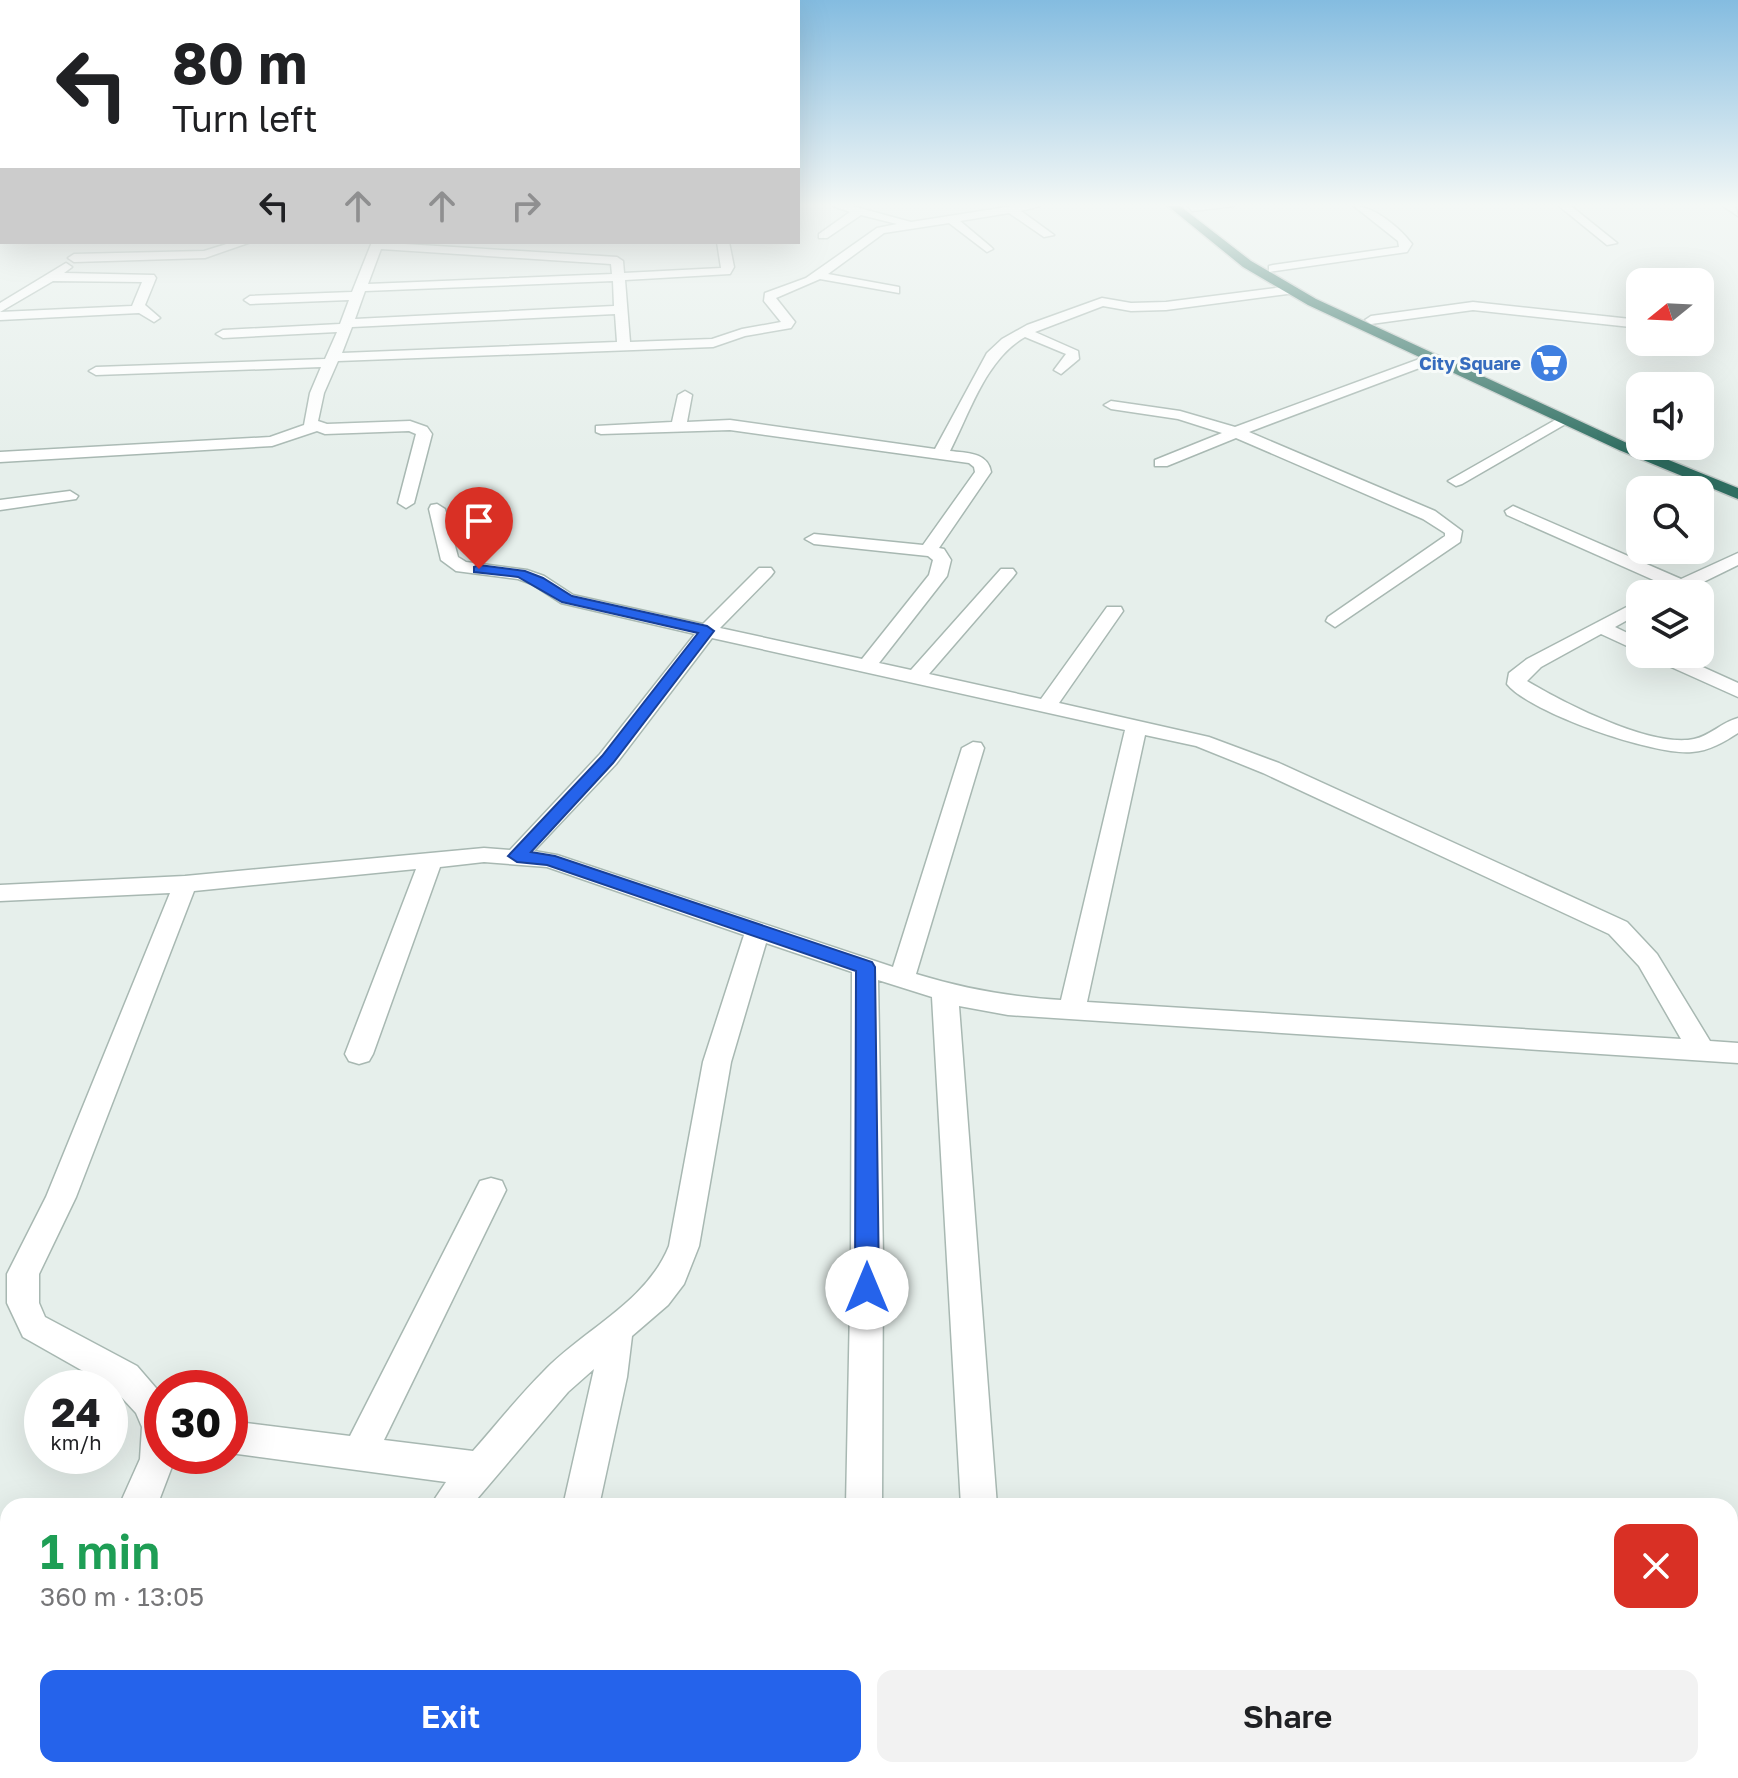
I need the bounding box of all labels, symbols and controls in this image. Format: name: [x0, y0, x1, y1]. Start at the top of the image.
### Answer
text: 80 m: [172, 29, 307, 96]
icon: left: [40, 32, 144, 136]
text: Turn left: [172, 97, 318, 140]
icon: left: [252, 184, 296, 228]
icon: ahead: [336, 184, 380, 228]
icon: ahead: [420, 184, 464, 228]
icon: right: [504, 184, 548, 228]
north arrow: [1626, 268, 1714, 356]
map controls: [1626, 268, 1714, 668]
supermarket icon: City Square: [1528, 342, 1570, 384]
place label: City Square: [1419, 352, 1521, 374]
button: sound: [1626, 372, 1714, 460]
button: search: [1626, 476, 1714, 564]
pin: [445, 487, 513, 569]
icon: arrive: [457, 499, 501, 543]
button: layers: [1626, 580, 1714, 668]
position arrow: [825, 1246, 909, 1330]
speed limit sign: 30: [144, 1370, 248, 1474]
text: 24: [51, 1388, 101, 1436]
text: km/h: [51, 1430, 101, 1454]
text: 1 min: [40, 1522, 160, 1580]
button: close: [1614, 1524, 1698, 1608]
text: 360 m · 13:05: [40, 1581, 204, 1612]
button: Exit: [40, 1670, 861, 1762]
button: Share: [877, 1670, 1698, 1762]

